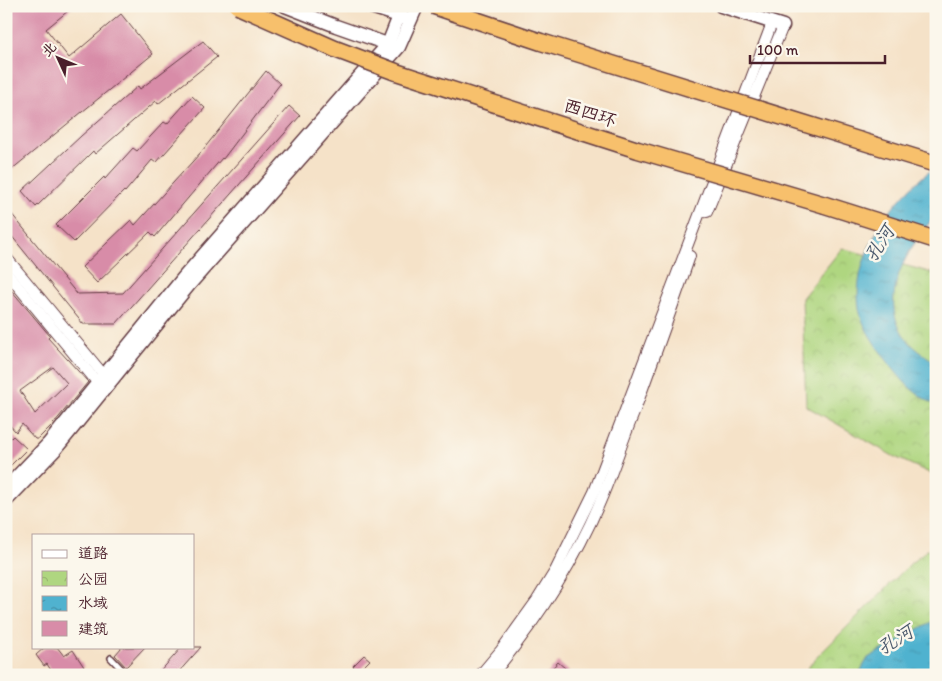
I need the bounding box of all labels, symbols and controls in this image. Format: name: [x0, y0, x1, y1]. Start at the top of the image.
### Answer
north arrow: [32, 32, 82, 82]
scale bar: [750, 32, 884, 64]
text: 北: [38, 38, 60, 60]
text: 100 m: [757, 41, 799, 59]
street label: 西四环: [561, 94, 619, 132]
water label: 孔河: [859, 219, 901, 265]
legend: [32, 534, 195, 648]
text: 道路: [78, 544, 108, 562]
text: 公园: [78, 570, 108, 588]
text: 水域: [78, 594, 108, 612]
water label: 孔河: [873, 618, 920, 659]
text: 建筑: [78, 620, 108, 638]

